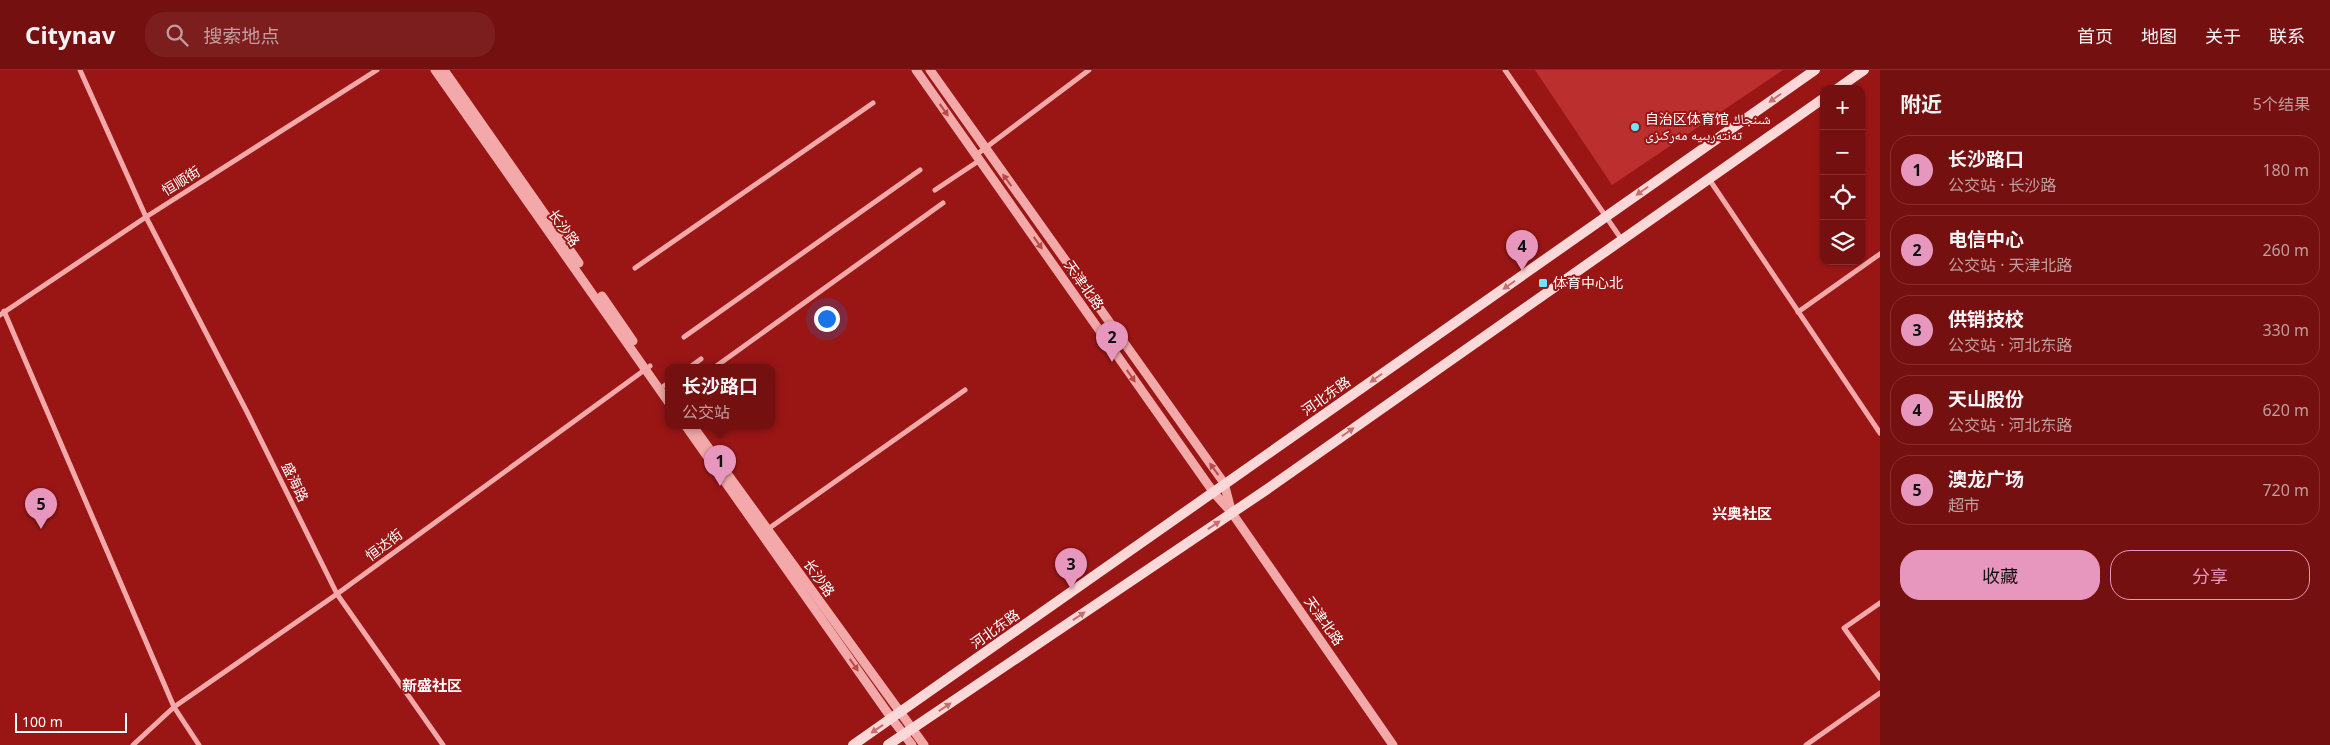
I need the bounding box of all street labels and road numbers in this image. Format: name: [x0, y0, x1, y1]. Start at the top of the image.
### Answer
street label: 恒顺街: [158, 161, 204, 200]
street label: 长沙路: [544, 205, 584, 250]
street label: 天津北路: [1061, 256, 1108, 313]
street label: 河北东路: [1297, 372, 1354, 419]
street label: 盛海路: [278, 459, 313, 505]
street label: 恒达街: [361, 524, 406, 565]
street label: 长沙路: [800, 555, 839, 600]
street label: 天津北路: [1301, 592, 1348, 649]
street label: 河北东路: [966, 605, 1023, 652]

